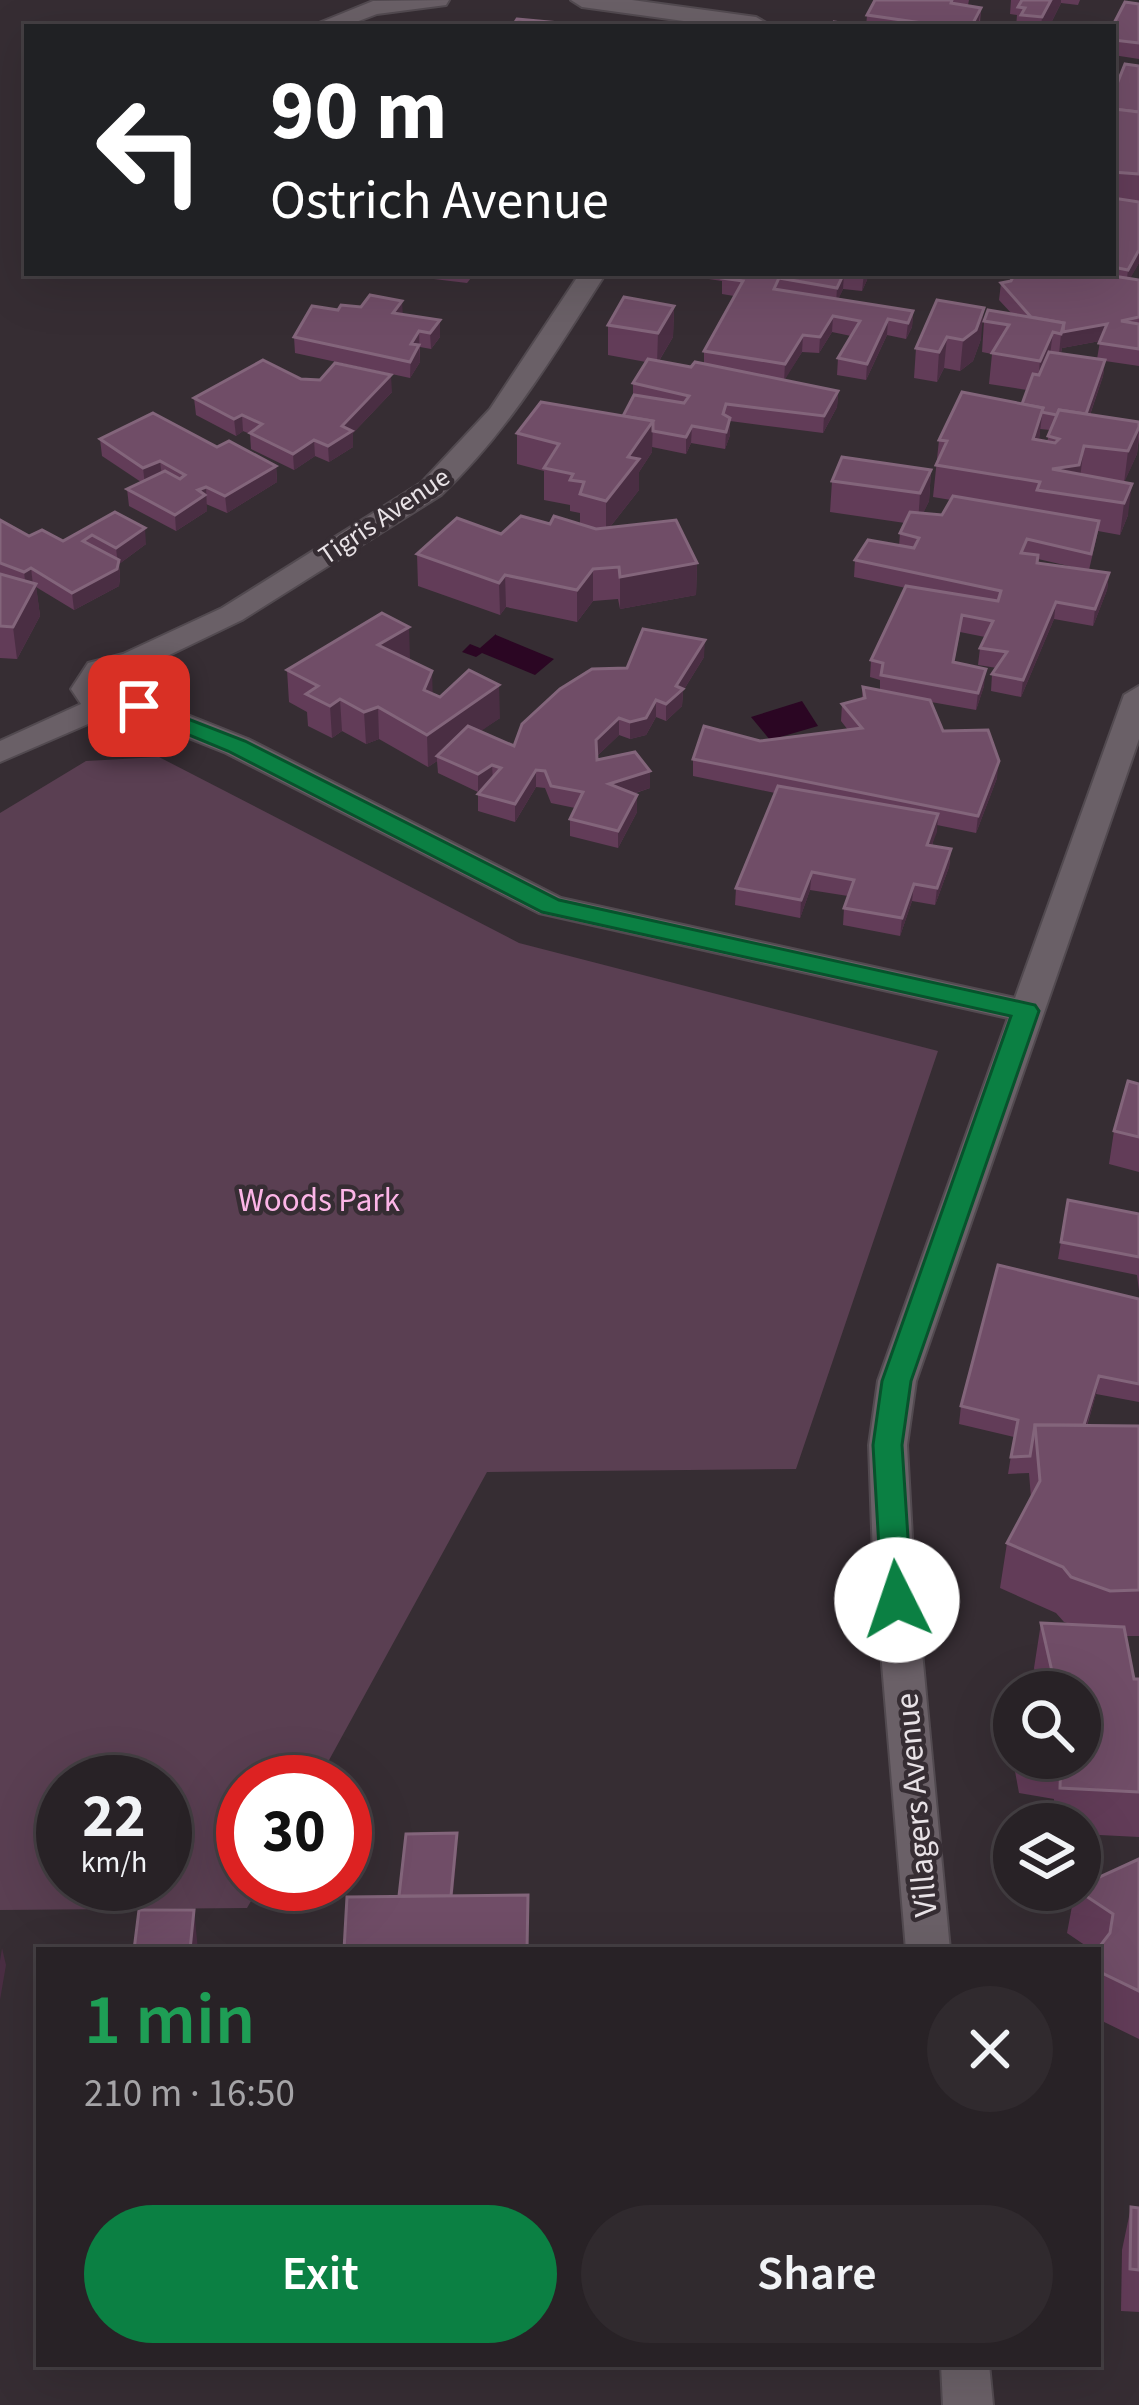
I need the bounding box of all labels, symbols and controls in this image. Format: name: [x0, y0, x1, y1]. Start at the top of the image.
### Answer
text: 90 m: [270, 52, 448, 172]
icon: left: [72, 72, 228, 228]
text: Ostrich Avenue: [270, 163, 609, 240]
street label: Tigris Avenue: [311, 458, 458, 575]
pin: [88, 655, 190, 757]
icon: arrive: [106, 673, 172, 739]
park label: Woods Park: [238, 1177, 401, 1224]
position arrow: [834, 1537, 960, 1663]
map controls: [993, 1671, 1101, 1911]
button: search: [993, 1671, 1101, 1779]
street label: Villagers Avenue: [883, 1691, 950, 1919]
speed limit sign: 30: [216, 1755, 372, 1911]
text: 22: [82, 1775, 146, 1860]
button: layers: [993, 1803, 1101, 1911]
text: km/h: [81, 1841, 147, 1884]
text: 1 min: [84, 1969, 255, 2072]
button: close: [927, 1986, 1053, 2112]
text: 210 m · 16:50: [84, 2066, 295, 2122]
button: Exit: [84, 2205, 557, 2343]
button: Share: [581, 2205, 1053, 2343]

